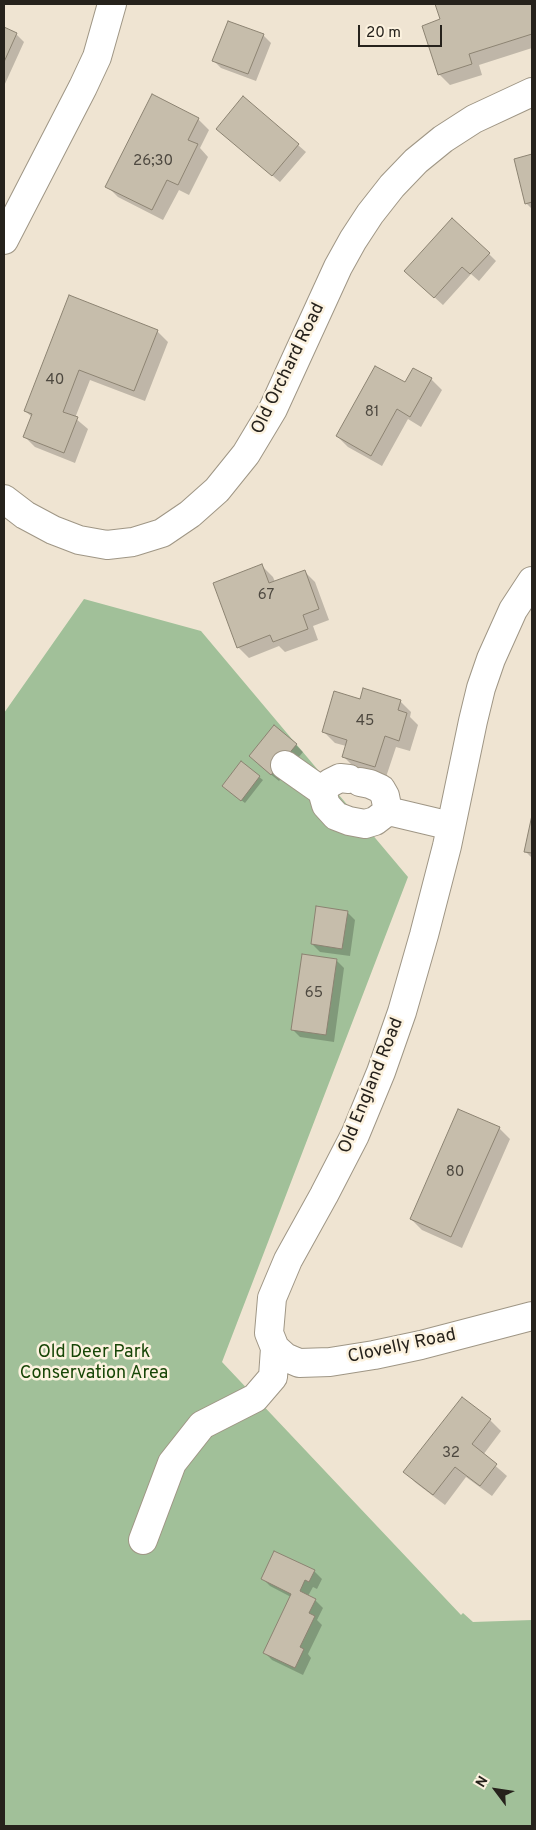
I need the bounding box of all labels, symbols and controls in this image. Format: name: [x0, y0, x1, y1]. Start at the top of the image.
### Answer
scale bar: [361, 15, 445, 47]
text: 20 m: [366, 24, 401, 43]
house number: 26;30: [133, 153, 173, 171]
street label: Old Orchard Road: [248, 300, 330, 438]
house number: 40: [46, 372, 64, 390]
house number: 81: [365, 404, 379, 422]
house number: 67: [258, 587, 274, 605]
house number: 45: [356, 713, 374, 731]
house number: 65: [305, 985, 323, 1003]
street label: Old England Road: [335, 1015, 409, 1157]
house number: 80: [446, 1164, 464, 1182]
street label: Clovelly Road: [346, 1325, 458, 1369]
park label: Old Deer Park Conservation Area: [20, 1342, 168, 1385]
house number: 32: [442, 1445, 460, 1463]
north arrow: [471, 1765, 521, 1815]
text: N: [473, 1773, 493, 1791]

